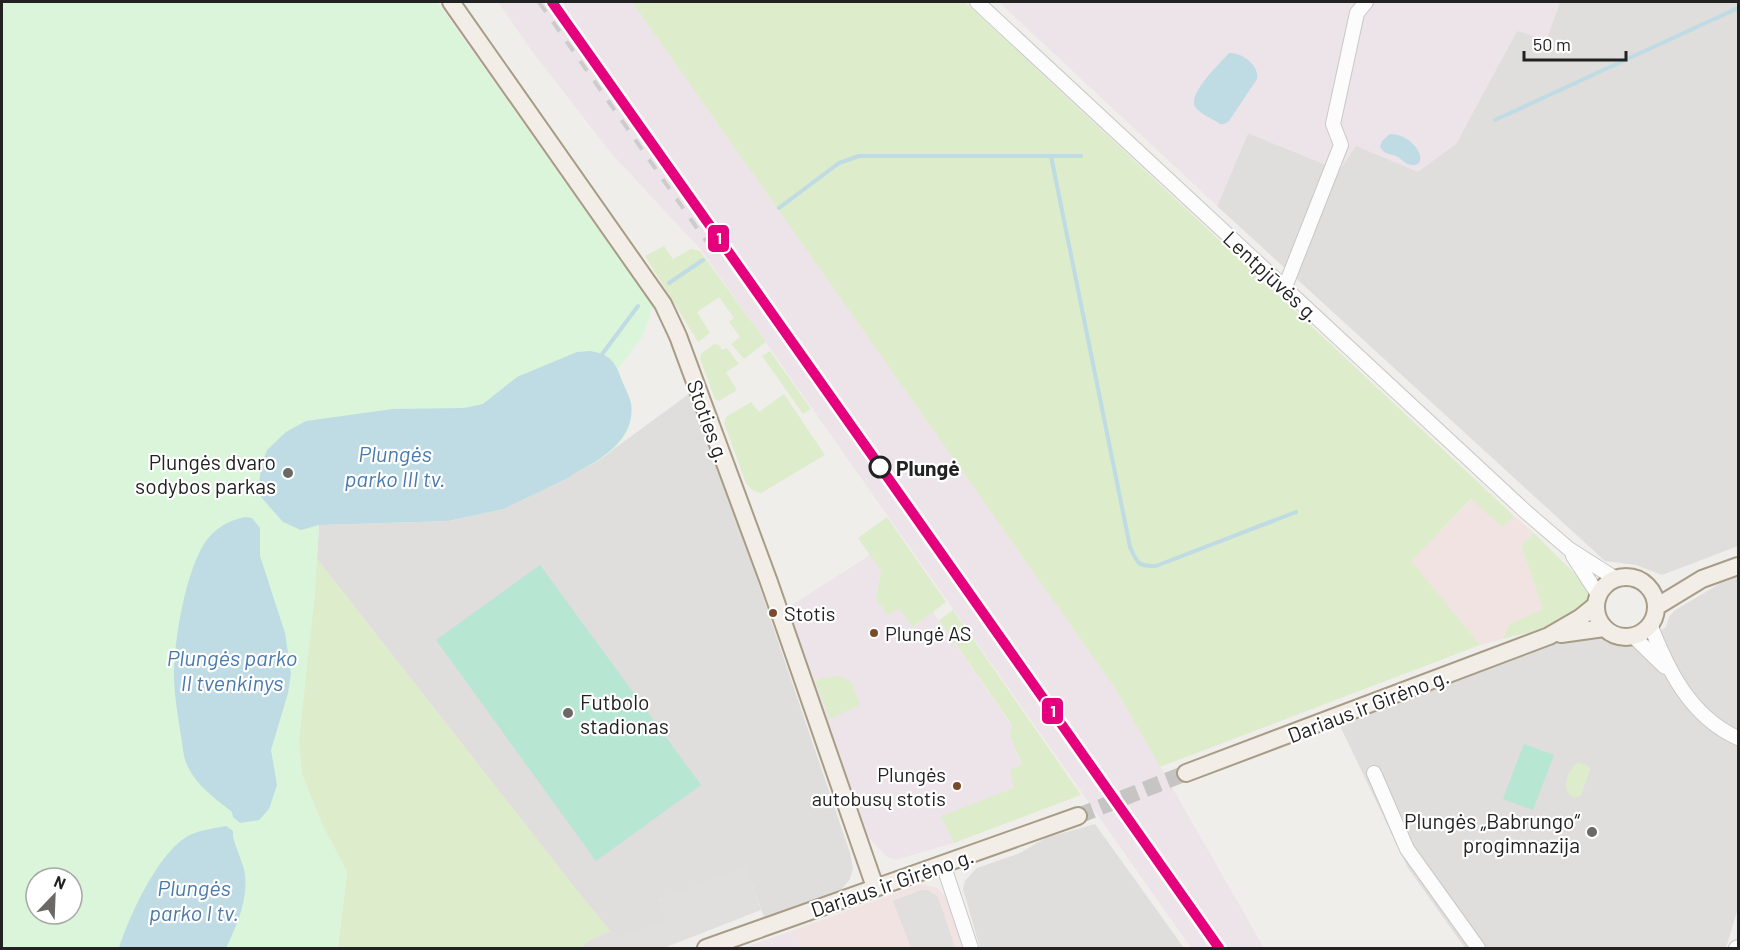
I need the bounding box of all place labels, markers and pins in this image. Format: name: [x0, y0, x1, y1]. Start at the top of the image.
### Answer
place label: Plungės dvaro sodybos parkas: [135, 449, 276, 498]
place label: Plungė: [896, 455, 960, 480]
marker: Plungė: [869, 456, 891, 478]
marker: Plungės dvaro sodybos parkas: [281, 466, 295, 480]
place label: Stotis: [784, 601, 835, 625]
marker: Stotis: [767, 607, 779, 619]
place label: Plungė AS: [885, 621, 971, 645]
marker: Plungė AS: [868, 627, 880, 639]
place label: Futbolo stadionas: [580, 689, 669, 738]
marker: Futbolo stadionas: [561, 706, 575, 720]
place label: Plungės autobusų stotis: [812, 762, 946, 810]
marker: Plungės autobusų stotis: [951, 780, 963, 792]
place label: Plungės „Babrungo“ progimnazija: [1404, 808, 1580, 857]
marker: Plungės „Babrungo“ progimnazija: [1585, 825, 1599, 839]

